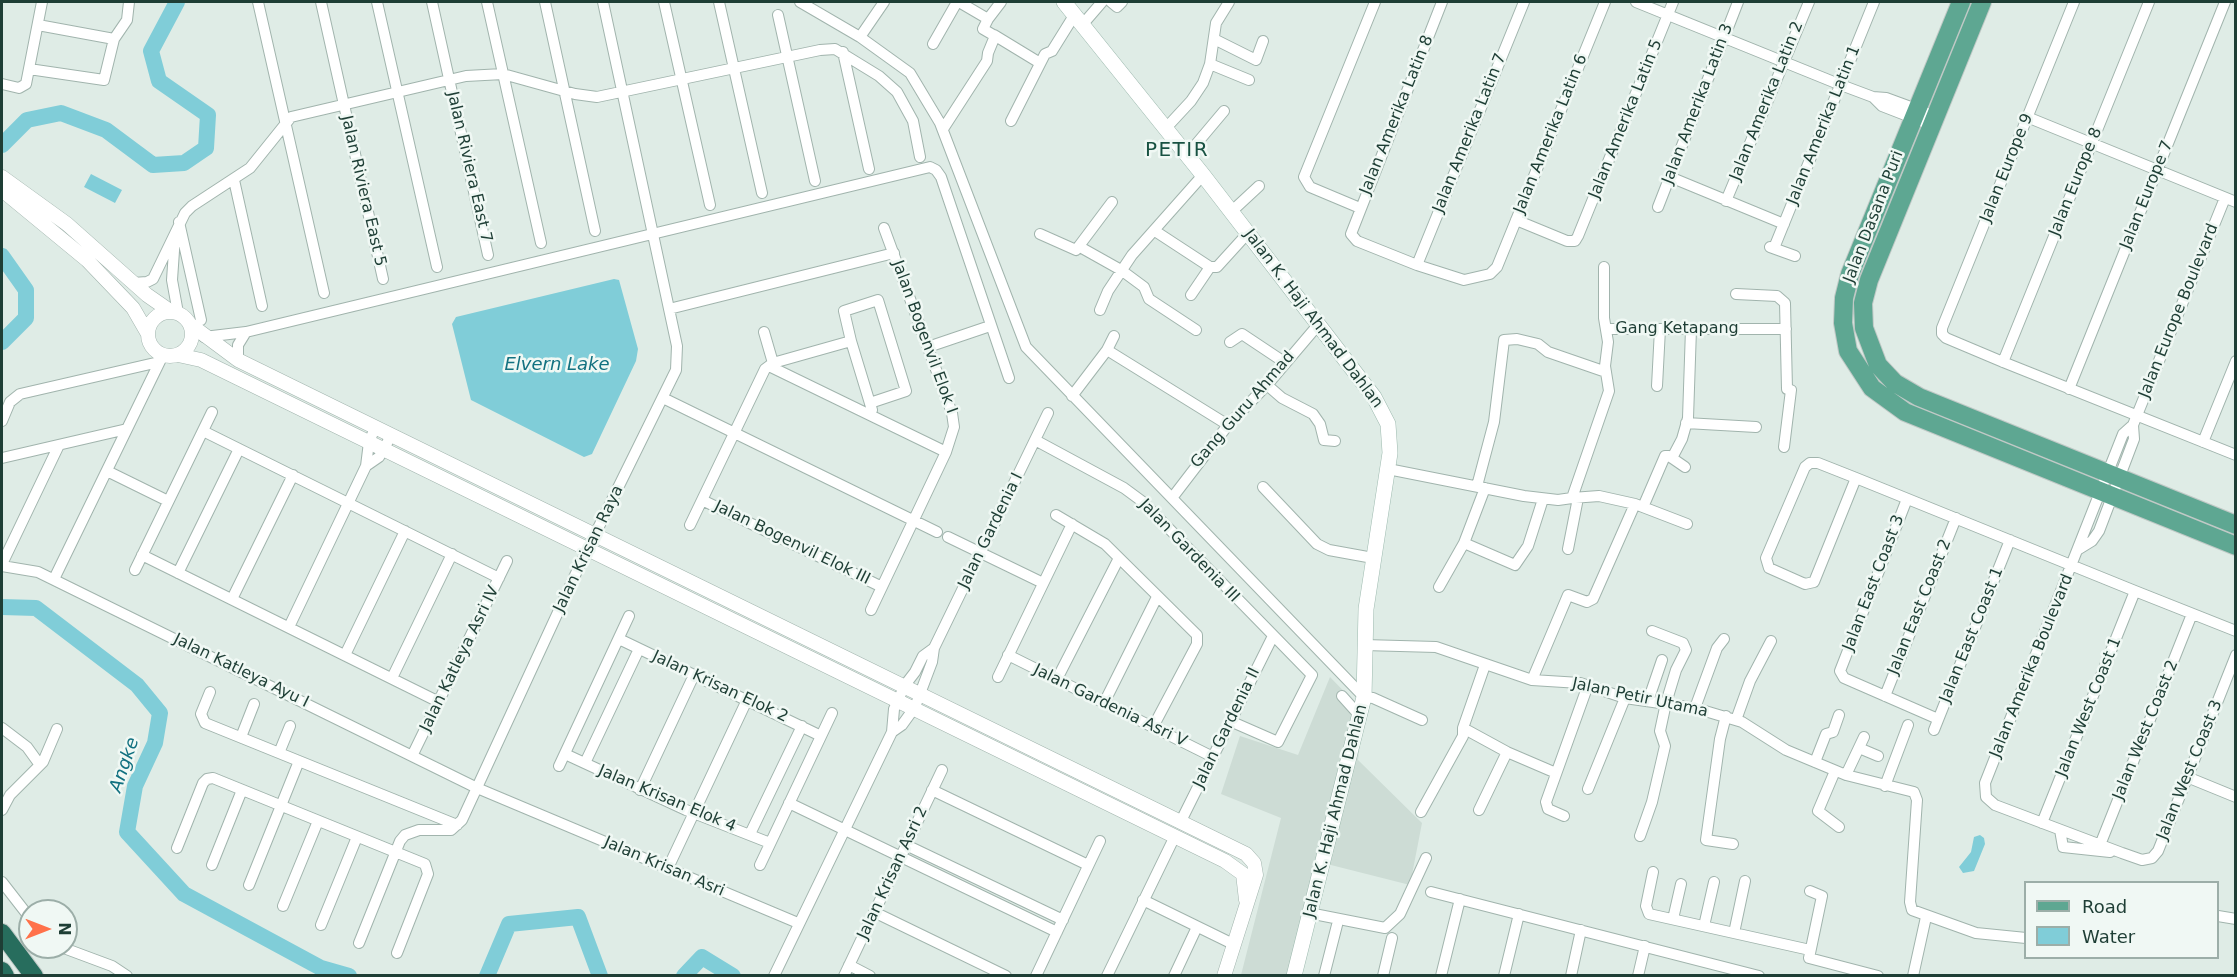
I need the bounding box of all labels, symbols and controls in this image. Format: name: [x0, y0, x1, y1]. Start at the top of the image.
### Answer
street label: Jalan Amerika Latin 2: [1726, 19, 1808, 183]
street label: Jalan Amerika Latin 3: [1659, 21, 1737, 187]
street label: Jalan Amerika Latin 8: [1356, 33, 1438, 197]
street label: Jalan Amerika Latin 5: [1585, 37, 1667, 201]
street label: Jalan Amerika Latin 1: [1783, 43, 1865, 207]
street label: Jalan Amerika Latin 7: [1429, 51, 1511, 215]
street label: Jalan Amerika Latin 6: [1510, 52, 1592, 216]
street label: Jalan Riviera East 7: [442, 90, 496, 244]
street label: Jalan Europe 9: [1976, 111, 2038, 225]
street label: Jalan Riviera East 5: [336, 114, 390, 268]
street label: Jalan Europe 8: [2045, 125, 2107, 239]
street label: Jalan Europe 7: [2116, 138, 2178, 252]
district label: PETIR: [1145, 139, 1209, 163]
street label: Jalan Dasana Puri: [1840, 148, 1908, 286]
street label: Jalan Europe Boulevard: [2135, 221, 2223, 401]
street label: Jalan K. Haji Ahmad Dahlan: [1239, 226, 1387, 412]
street label: Jalan Bogenvil Elok I: [887, 258, 961, 416]
street label: Gang Ketapang: [1615, 319, 1739, 339]
street label: Gang Guru Ahmad: [1187, 348, 1299, 472]
water label: Elvern Lake: [504, 354, 610, 376]
street label: Jalan Gardenia I: [955, 470, 1027, 592]
street label: Jalan Krisan Raya: [550, 482, 628, 616]
street label: Jalan Gardenia III: [1135, 495, 1243, 607]
street label: Jalan Bogenvil Elok III: [711, 497, 873, 589]
street label: Jalan East Coast 3: [1839, 512, 1909, 654]
street label: Jalan East Coast 2: [1884, 537, 1956, 677]
street label: Jalan East Coast 1: [1936, 565, 2008, 705]
street label: Jalan Amerika Boulevard: [1986, 571, 2078, 761]
street label: Jalan Katleya Asri IV: [416, 583, 504, 735]
street label: Jalan Katleya Ayu I: [170, 630, 312, 712]
street label: Jalan West Coast 1: [2052, 634, 2126, 780]
street label: Jalan Krisan Elok 2: [649, 647, 791, 727]
street label: Jalan West Coast 2: [2109, 657, 2183, 803]
street label: Jalan Gardenia Asri V: [1030, 660, 1190, 752]
street label: Jalan Gardenia II: [1190, 665, 1264, 791]
street label: Jalan Petir Utama: [1570, 674, 1710, 722]
street label: Jalan West Coast 3: [2153, 697, 2227, 843]
street label: Jalan K. Haji Ahmad Dahlan: [1300, 703, 1372, 919]
water label: Angke: [106, 735, 144, 795]
street label: Jalan Krisan Elok 4: [595, 761, 739, 837]
street label: Jalan Krisan Asri 2: [854, 803, 932, 943]
street label: Jalan Krisan Asri: [601, 833, 727, 901]
legend: [2024, 881, 2219, 959]
text: Road: [2082, 896, 2127, 917]
north arrow: [18, 899, 78, 959]
text: N: [55, 922, 74, 936]
text: Water: [2082, 926, 2135, 947]

